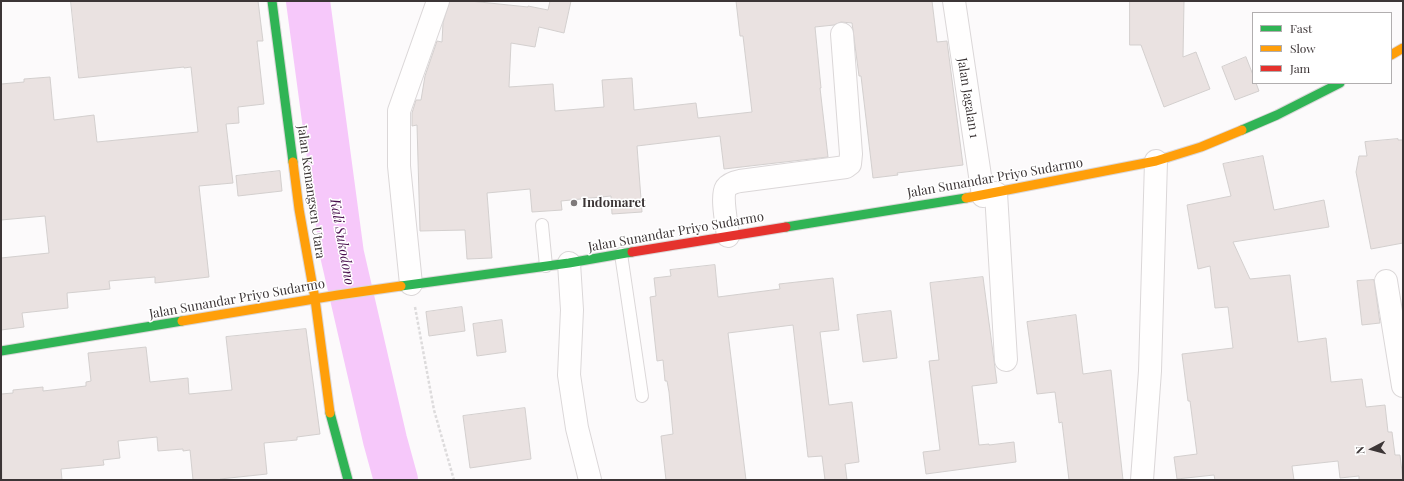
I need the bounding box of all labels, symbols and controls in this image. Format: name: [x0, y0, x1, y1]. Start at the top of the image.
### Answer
legend: [1252, 12, 1392, 84]
text: Fast: [1290, 20, 1312, 36]
text: Slow: [1290, 40, 1316, 56]
street label: Jalan Jagalan 1: [954, 57, 982, 139]
text: Jam: [1290, 60, 1310, 76]
street label: Jalan Kemangsen Utara: [294, 124, 328, 260]
street label: Jalan Sunandar Priyo Sudarmo: [906, 155, 1084, 201]
place label: Indomaret: [582, 195, 646, 211]
water label: Kali Sukodono: [326, 198, 358, 286]
marker: Indomaret: [569, 198, 579, 208]
street label: Jalan Sunandar Priyo Sudarmo: [587, 209, 765, 255]
street label: Jalan Sunandar Priyo Sudarmo: [148, 276, 326, 322]
north arrow: [1352, 429, 1392, 469]
text: N: [1352, 446, 1367, 455]

